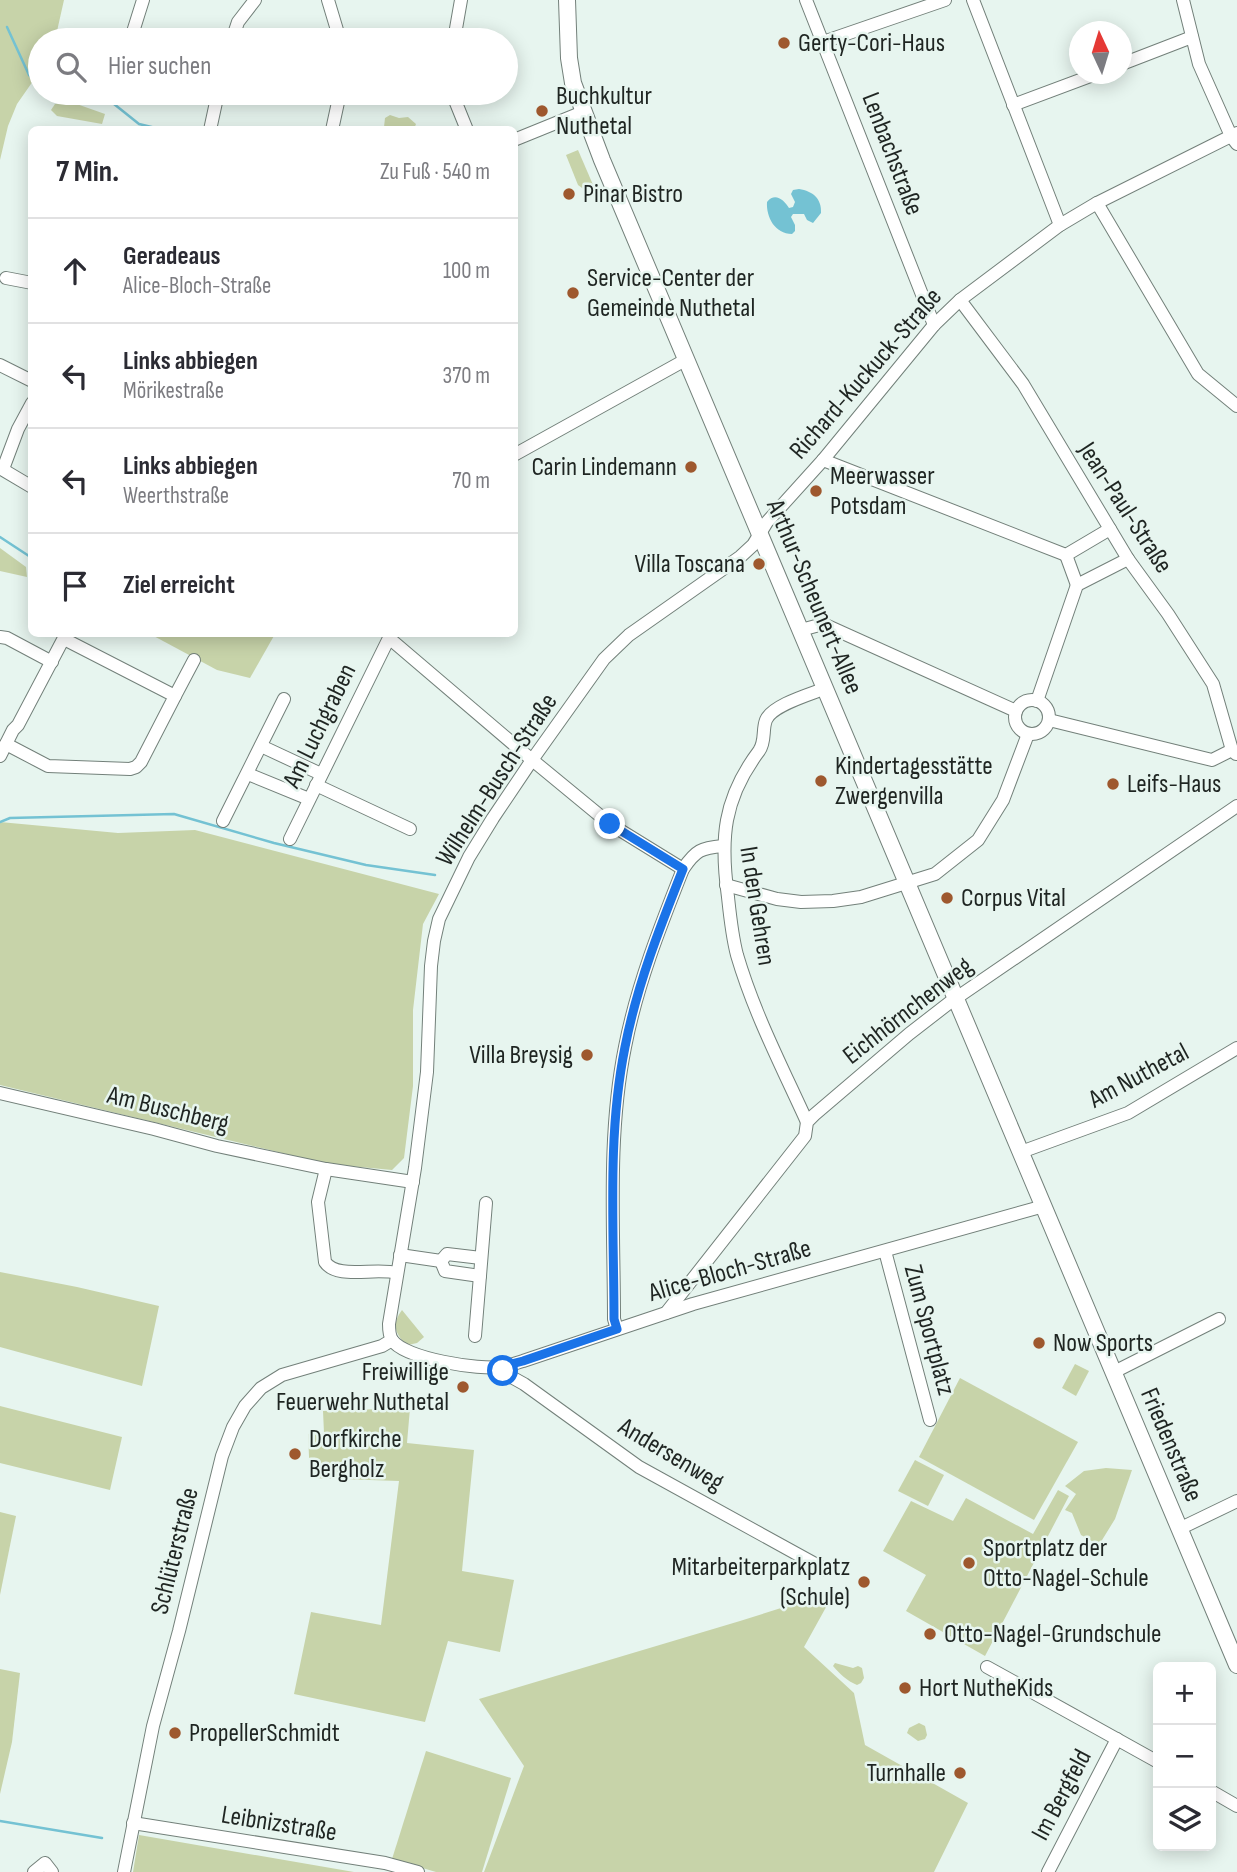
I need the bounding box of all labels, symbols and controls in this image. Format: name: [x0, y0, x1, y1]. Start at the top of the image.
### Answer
north arrow: [1069, 21, 1132, 84]
search box: [28, 28, 518, 105]
place label: Gerty-Cori-Haus: [798, 28, 945, 59]
marker: Gerty-Cori-Haus: [776, 35, 792, 51]
icon: search: [52, 48, 90, 86]
text: Hier suchen: [108, 51, 211, 82]
place label: Buchkultur Nuthetal: [556, 81, 652, 142]
street label: Lenbachstraße: [854, 88, 930, 220]
marker: Buchkultur Nuthetal: [534, 103, 550, 119]
text: 7 Min.: [56, 154, 119, 190]
text: Zu Fuß · 540 m: [380, 158, 490, 186]
place label: Pinar Bistro: [583, 179, 683, 210]
marker: Pinar Bistro: [561, 186, 577, 202]
text: Geradeaus: [123, 241, 221, 272]
icon: ahead: [56, 252, 94, 290]
text: 100 m: [443, 257, 490, 285]
place label: Service-Center der Gemeinde Nuthetal: [587, 263, 755, 324]
text: Alice-Bloch-Straße: [123, 272, 271, 300]
street label: Richard-Kuckuck-Straße: [783, 282, 949, 466]
marker: Service-Center der Gemeinde Nuthetal: [565, 285, 581, 301]
text: Links abbiegen: [123, 346, 258, 377]
icon: left: [56, 357, 94, 395]
text: 370 m: [443, 362, 490, 390]
text: Mörikestraße: [123, 377, 224, 405]
street label: Jean-Paul-Straße: [1071, 436, 1179, 579]
text: Links abbiegen: [123, 451, 258, 482]
place label: Carin Lindemann: [531, 452, 677, 483]
marker: Carin Lindemann: [683, 459, 699, 475]
place label: Meerwasser Potsdam: [830, 461, 935, 522]
icon: left: [56, 462, 94, 500]
text: 70 m: [452, 467, 490, 495]
text: Weerthstraße: [123, 482, 229, 510]
marker: Meerwasser Potsdam: [808, 483, 824, 499]
street label: Arthur-Scheunert-Allee: [759, 494, 869, 699]
place label: Villa Toscana: [634, 549, 745, 580]
marker: Villa Toscana: [751, 556, 767, 572]
icon: arrive: [56, 567, 94, 605]
text: Ziel erreicht: [123, 570, 235, 601]
street label: Am Luchgraben: [276, 659, 363, 794]
street label: Wilhelm-Busch-Straße: [430, 688, 564, 872]
place label: Kindertagesstätte Zwergenvilla: [835, 751, 993, 812]
place label: Leifs-Haus: [1127, 769, 1221, 800]
marker: Kindertagesstätte Zwergenvilla: [813, 773, 829, 789]
marker: Leifs-Haus: [1105, 776, 1121, 792]
route end: [594, 808, 625, 839]
street label: In den Gehren: [732, 844, 782, 968]
place label: Corpus Vital: [961, 883, 1066, 914]
marker: Corpus Vital: [939, 890, 955, 906]
street label: Eichhörnchenweg: [837, 951, 979, 1071]
street label: Am Nuthetal: [1083, 1037, 1194, 1116]
place label: Villa Breysig: [469, 1040, 573, 1071]
marker: Villa Breysig: [579, 1047, 595, 1063]
street label: Am Buschberg: [103, 1080, 232, 1140]
street label: Alice-Bloch-Straße: [644, 1233, 815, 1309]
street label: Zum Sportplatz: [897, 1261, 961, 1399]
place label: Now Sports: [1053, 1328, 1153, 1359]
marker: Now Sports: [1031, 1335, 1047, 1351]
route start: [487, 1355, 518, 1386]
place label: Freiwillige Feuerwehr Nuthetal: [276, 1357, 449, 1418]
marker: Freiwillige Feuerwehr Nuthetal: [455, 1379, 471, 1395]
street label: Friedenstraße: [1133, 1383, 1209, 1507]
street label: Andersenweg: [612, 1411, 729, 1499]
place label: Dorfkirche Bergholz: [309, 1424, 402, 1485]
marker: Dorfkirche Bergholz: [287, 1446, 303, 1462]
street label: Schlüterstraße: [144, 1485, 206, 1617]
place label: Sportplatz der Otto-Nagel-Schule: [983, 1533, 1149, 1594]
place label: Mitarbeiterparkplatz (Schule): [672, 1552, 850, 1613]
marker: Sportplatz der Otto-Nagel-Schule: [961, 1555, 977, 1571]
marker: Mitarbeiterparkplatz (Schule): [856, 1574, 872, 1590]
place label: Otto-Nagel-Grundschule: [944, 1619, 1162, 1650]
marker: Otto-Nagel-Grundschule: [922, 1626, 938, 1642]
map controls: [1153, 1662, 1216, 1851]
button: +: [1153, 1662, 1216, 1725]
place label: Hort NutheKids: [919, 1673, 1053, 1704]
marker: Hort NutheKids: [897, 1680, 913, 1696]
place label: PropellerSchmidt: [189, 1718, 340, 1749]
marker: PropellerSchmidt: [167, 1725, 183, 1741]
button: −: [1153, 1725, 1216, 1788]
street label: Im Bergfeld: [1025, 1744, 1099, 1846]
place label: Turnhalle: [867, 1758, 946, 1789]
marker: Turnhalle: [952, 1765, 968, 1781]
button: layers: [1153, 1788, 1216, 1851]
street label: Leibnizstraße: [219, 1800, 339, 1848]

